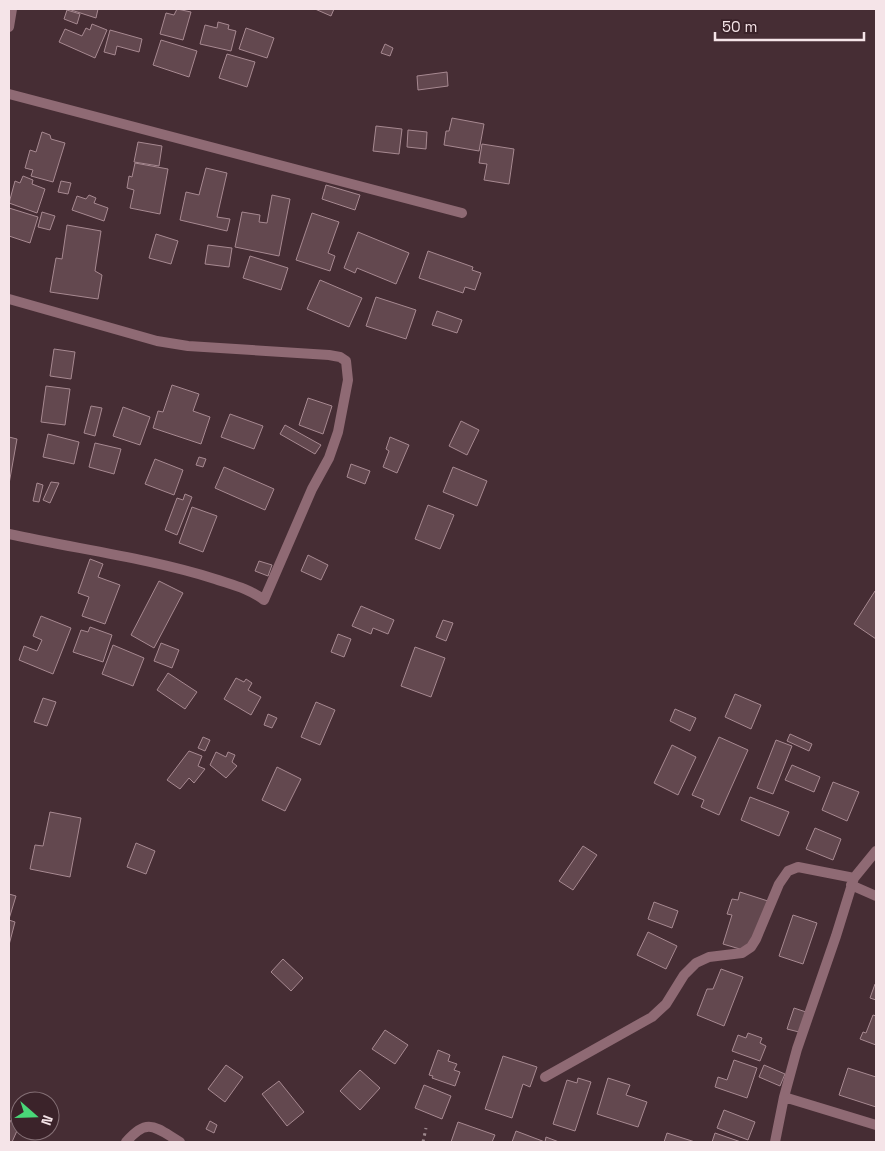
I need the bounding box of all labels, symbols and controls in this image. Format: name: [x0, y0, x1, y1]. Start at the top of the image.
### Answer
scale bar: [715, 10, 864, 42]
text: 50 m: [722, 17, 757, 36]
north arrow: [10, 1091, 60, 1141]
text: N: [37, 1113, 57, 1128]

